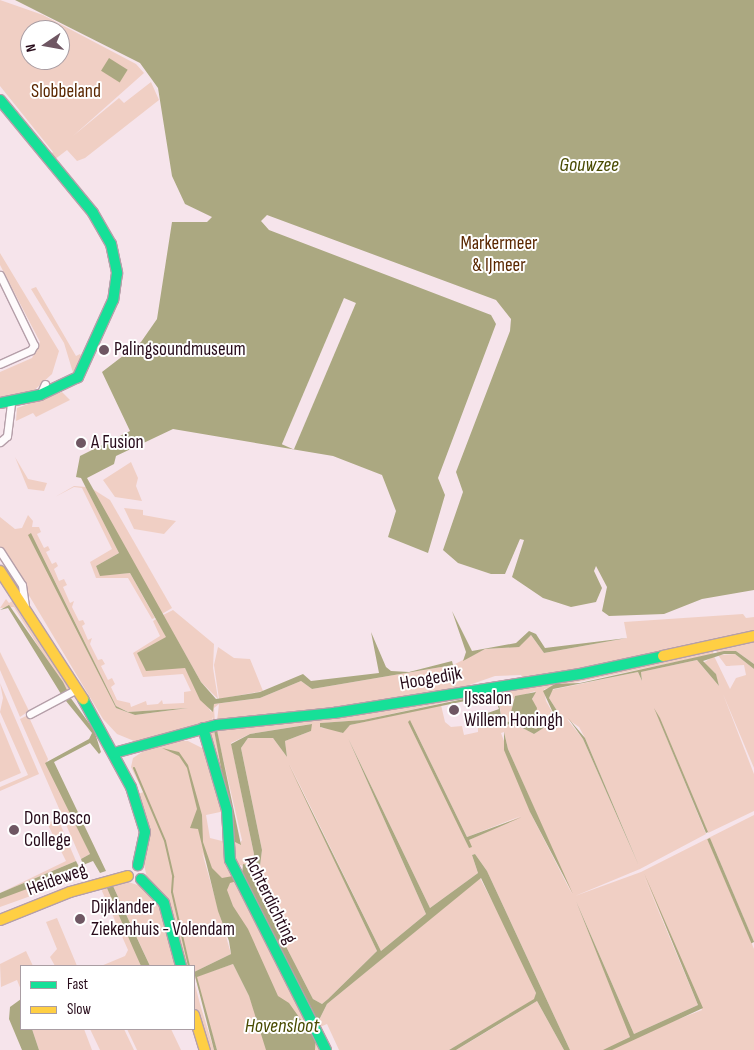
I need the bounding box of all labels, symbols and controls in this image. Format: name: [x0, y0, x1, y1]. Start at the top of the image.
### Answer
north arrow: [20, 20, 70, 70]
text: N: [22, 43, 40, 53]
park label: Slobbeland: [31, 81, 101, 103]
water label: Gouwzee: [559, 153, 619, 177]
park label: Markermeer & IJmeer: [460, 233, 538, 277]
place label: Palingsoundmuseum: [114, 339, 246, 361]
marker: Palingsoundmuseum: [98, 344, 110, 356]
place label: A Fusion: [91, 432, 144, 454]
marker: A Fusion: [75, 437, 87, 449]
street label: Hoogedijk: [398, 662, 464, 696]
place label: IJssalon Willem Honingh: [464, 688, 563, 732]
marker: IJssalon Willem Honingh: [448, 704, 460, 716]
place label: Don Bosco College: [24, 808, 91, 852]
marker: Don Bosco College: [8, 824, 20, 836]
street label: Achterdichting: [239, 852, 301, 948]
street label: Heideweg: [24, 859, 90, 901]
place label: Dijklander Ziekenhuis - Volendam: [91, 897, 235, 941]
marker: Dijklander Ziekenhuis - Volendam: [73, 912, 87, 926]
legend: [20, 965, 195, 1030]
text: Fast: [67, 975, 88, 994]
text: Slow: [67, 1000, 91, 1019]
water label: Hovensloot: [245, 1014, 319, 1038]

